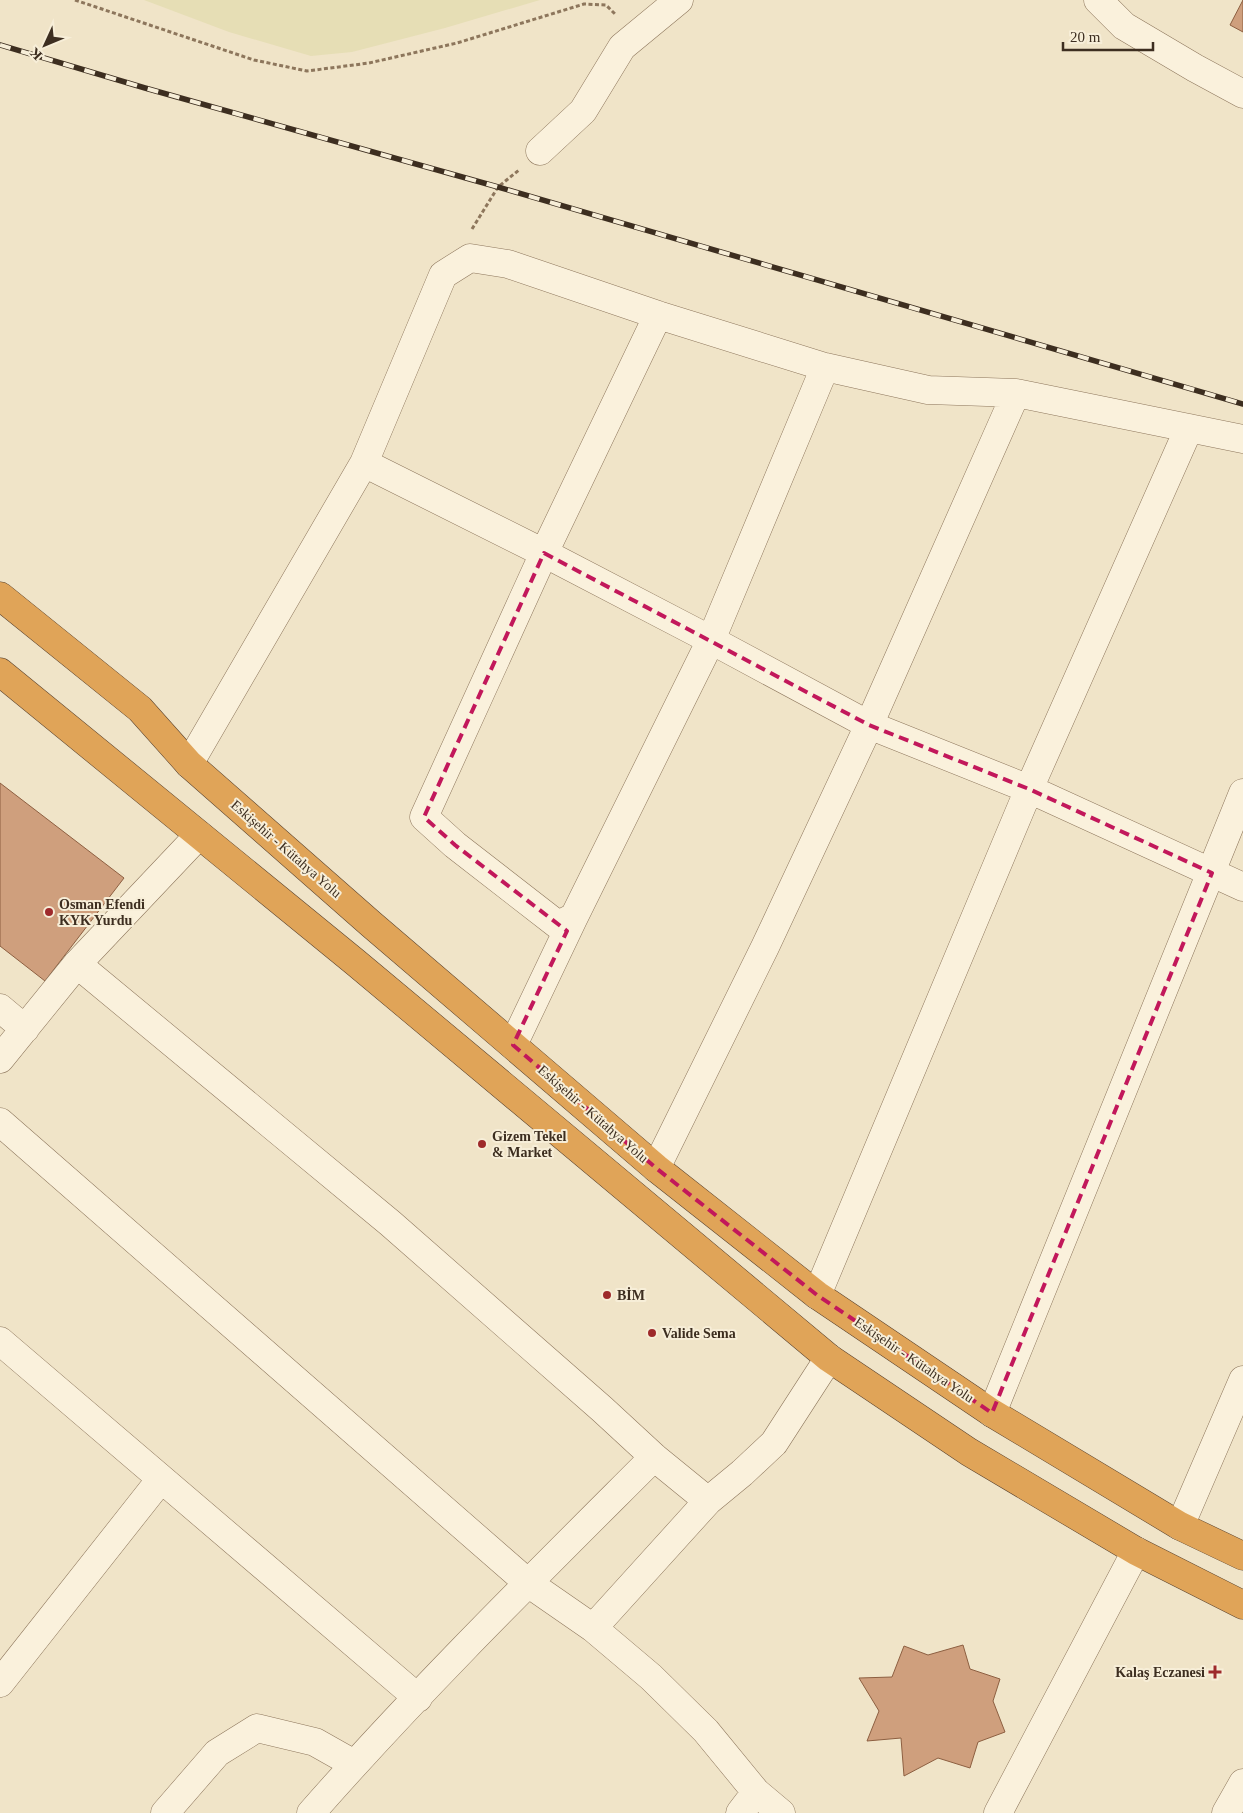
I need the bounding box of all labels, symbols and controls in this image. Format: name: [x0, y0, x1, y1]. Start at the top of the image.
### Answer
north arrow: [20, 20, 70, 70]
scale bar: [1063, 20, 1153, 52]
text: 20 m: [1070, 29, 1101, 45]
text: K: [27, 44, 45, 63]
street label: Eskişehir - Kütahya Yolu: [228, 797, 344, 901]
place label: Osman Efendi KYK Yurdu: [59, 897, 145, 928]
marker: Osman Efendi KYK Yurdu: [43, 906, 55, 918]
street label: Eskişehir - Kütahya Yolu: [535, 1062, 651, 1166]
place label: Gizem Tekel & Market: [492, 1129, 566, 1160]
marker: Gizem Tekel & Market: [476, 1138, 488, 1150]
place label: BİM: [617, 1287, 645, 1303]
marker: BİM: [601, 1289, 613, 1301]
street label: Eskişehir - Kütahya Yolu: [851, 1314, 977, 1406]
place label: Valide Sema: [662, 1326, 736, 1341]
marker: Valide Sema: [646, 1327, 658, 1339]
place label: Kalaş Eczanesi: [1115, 1665, 1205, 1680]
marker: Kalaş Eczanesi: [1209, 1666, 1221, 1678]

